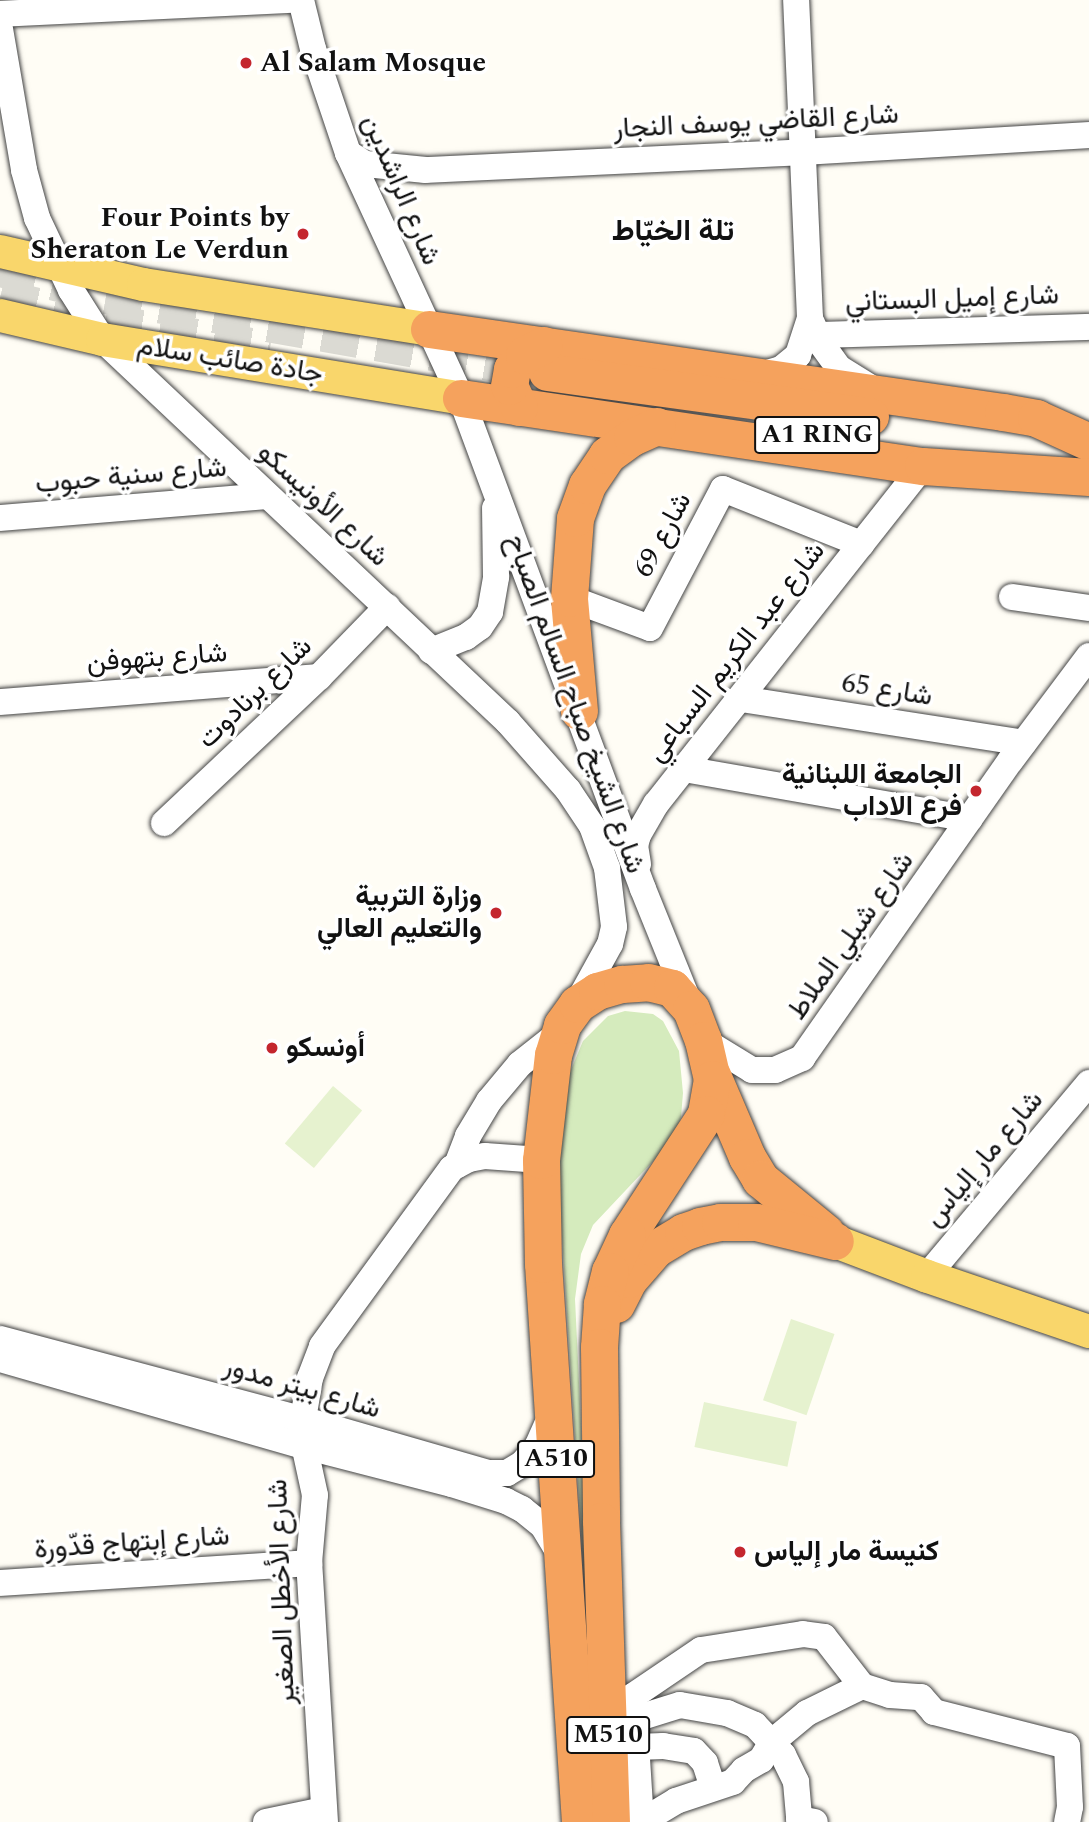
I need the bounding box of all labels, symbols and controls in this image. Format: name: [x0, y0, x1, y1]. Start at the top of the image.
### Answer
place label: Al Salam Mosque: [260, 46, 486, 80]
marker: Al Salam Mosque: [238, 55, 254, 71]
street label: شارع القاضي يوسف النجار: [613, 98, 899, 146]
street label: شارع الراشدين: [354, 110, 448, 270]
place label: Four Points by Sheraton Le Verdun: [30, 201, 289, 267]
district label: تلة الخيّاط: [612, 213, 734, 249]
marker: Four Points by Sheraton Le Verdun: [295, 226, 311, 242]
street label: شارع إميل البستاني: [845, 278, 1059, 320]
street label: جادة صائب سلام: [135, 329, 325, 391]
road number: A1 RING: [754, 412, 880, 458]
street label: شارع الأونيسكو: [251, 436, 395, 574]
street label: شارع سنية حبوب: [34, 451, 228, 501]
street label: شارع 69: [627, 487, 699, 583]
street label: شارع الشيخ صباح السالم الصباح: [498, 530, 652, 878]
street label: شارع عبد الكريم السباعي: [639, 535, 833, 769]
street label: شارع برنادوت: [191, 630, 319, 756]
street label: شارع بتهوفن: [86, 636, 228, 680]
street label: شارع 65: [839, 666, 935, 714]
place label: الجامعة اللبنانية فرع الاداب: [782, 758, 962, 824]
marker: الجامعة اللبنانية فرع الاداب: [968, 783, 984, 799]
street label: شارع شبلي الملاط: [781, 846, 921, 1026]
place label: وزارة التربية والتعليم العالي: [317, 880, 482, 946]
marker: وزارة التربية والتعليم العالي: [488, 905, 504, 921]
place label: أونسكو: [286, 1031, 365, 1065]
marker: أونسكو: [264, 1040, 280, 1056]
street label: شارع مار إلياس: [917, 1084, 1051, 1234]
street label: شارع بيتر مدور: [220, 1350, 384, 1426]
road number: A510: [516, 1436, 596, 1482]
street label: شارع الأخطل الصغير: [261, 1479, 303, 1705]
street label: شارع إبتهاج قدّورة: [33, 1519, 231, 1567]
place label: كنيسة مار إلياس: [754, 1535, 939, 1569]
marker: كنيسة مار إلياس: [732, 1544, 748, 1560]
road number: M510: [566, 1712, 650, 1758]

